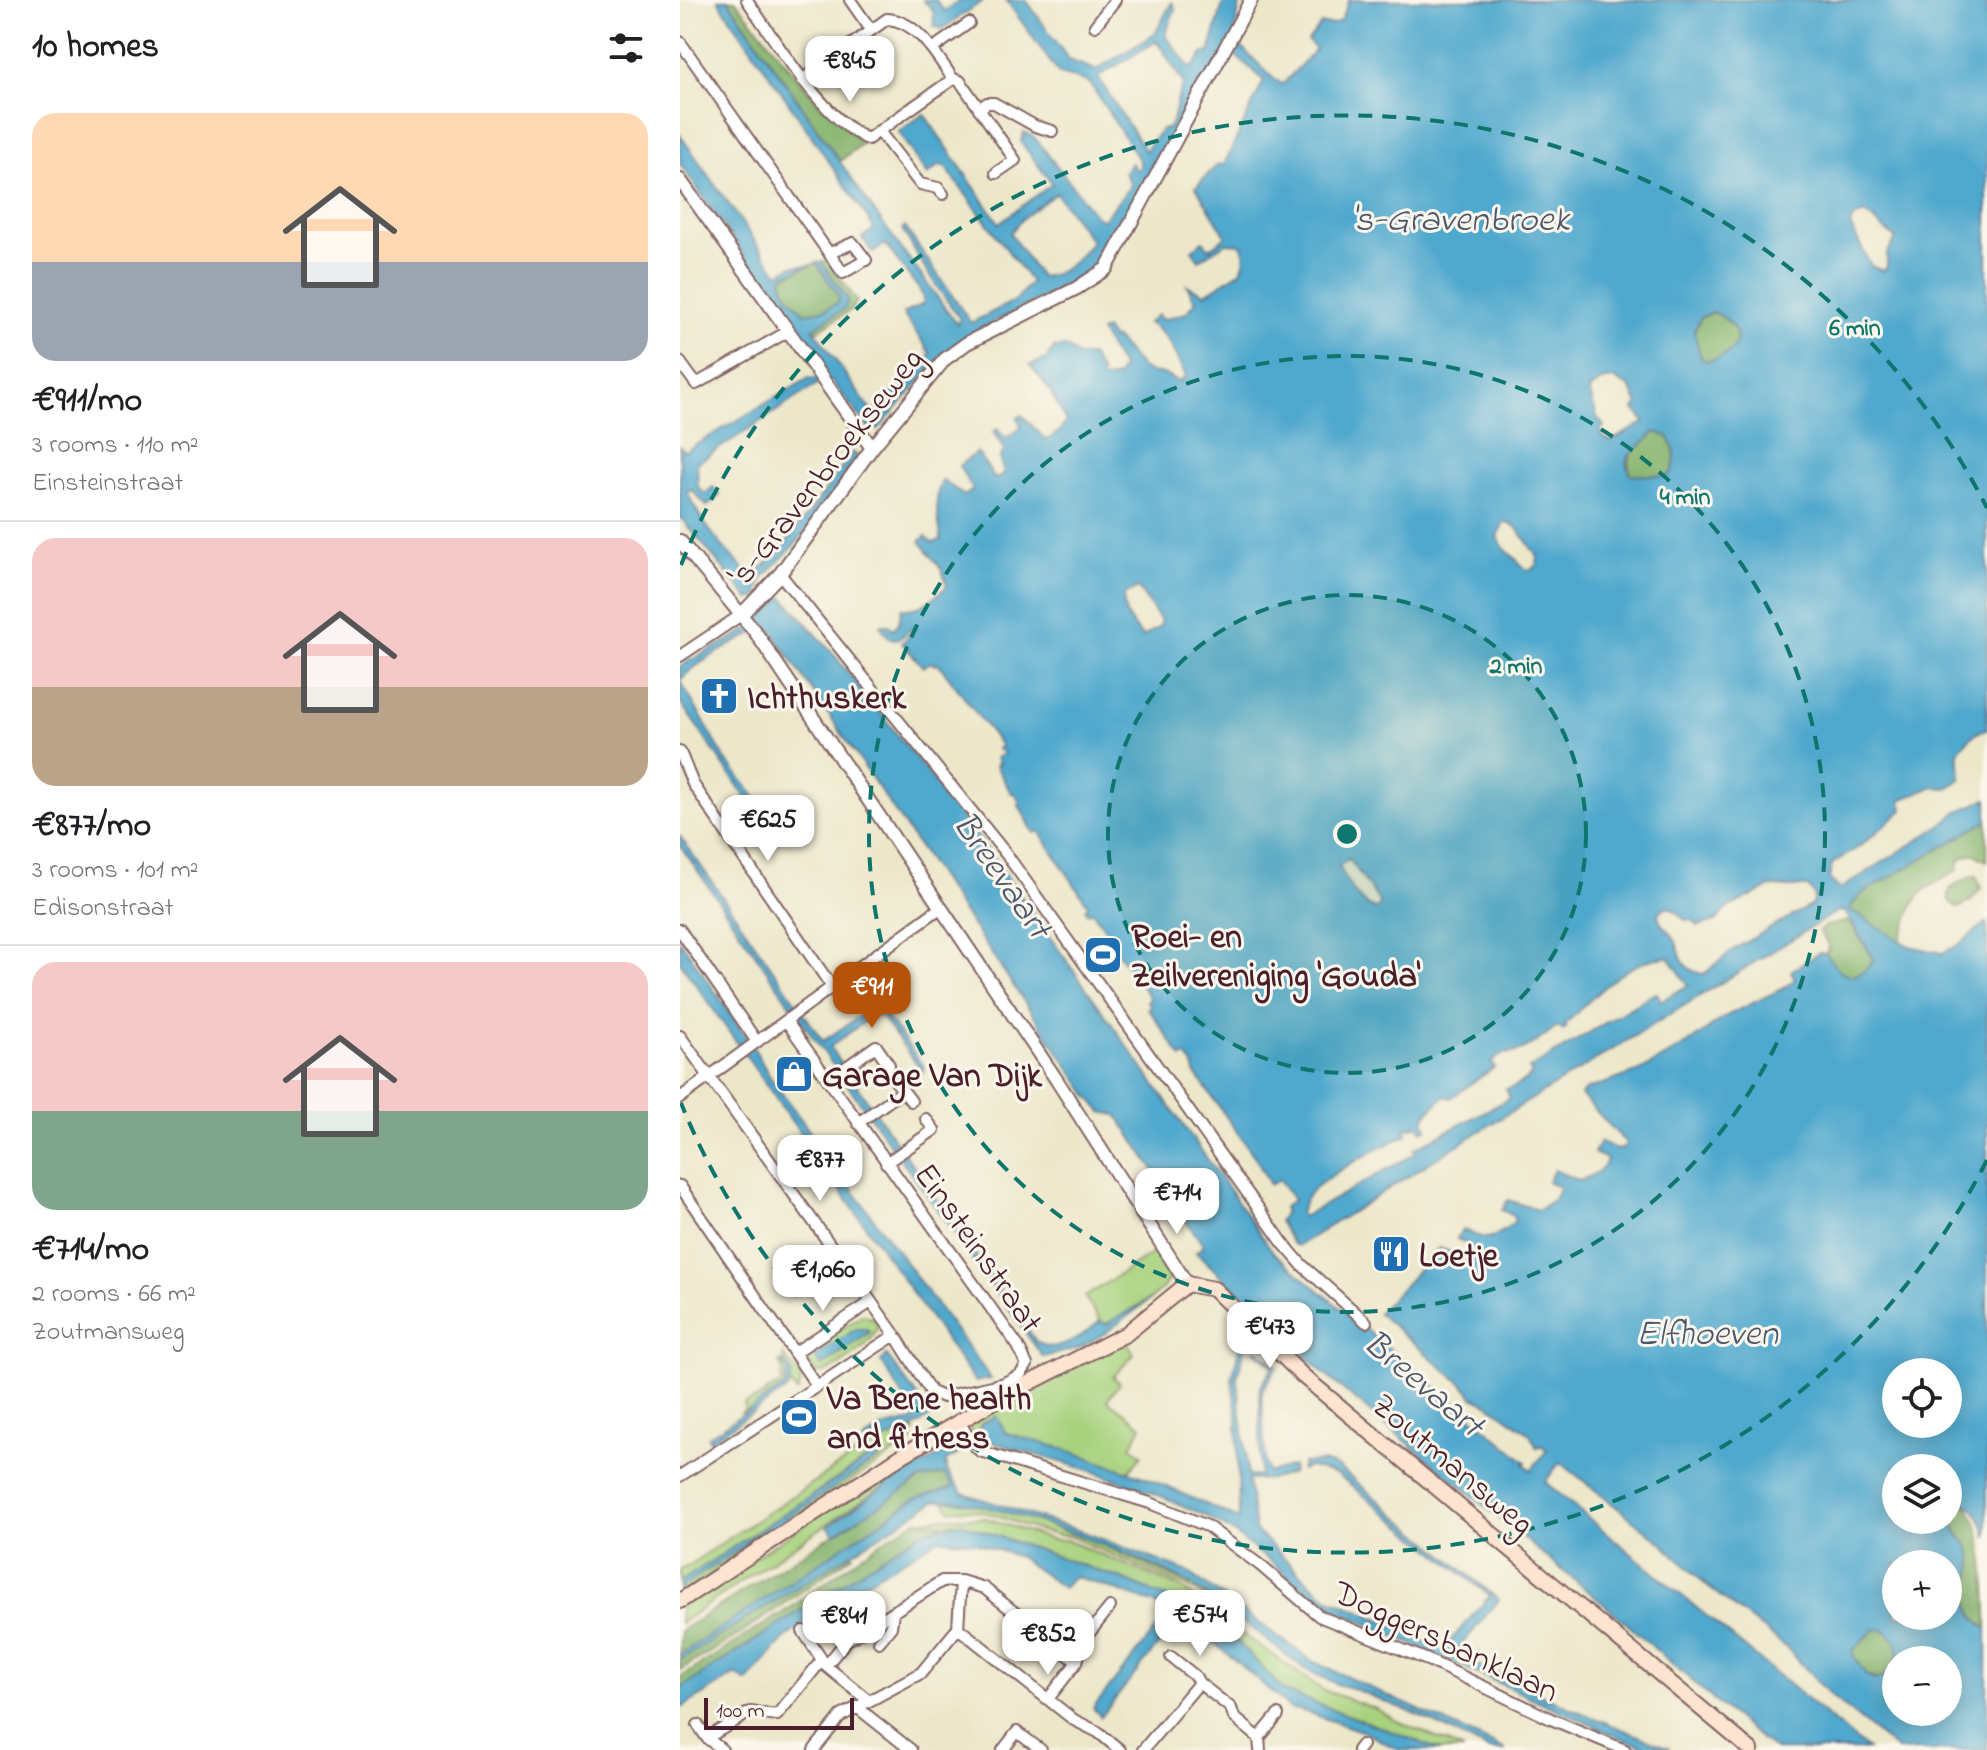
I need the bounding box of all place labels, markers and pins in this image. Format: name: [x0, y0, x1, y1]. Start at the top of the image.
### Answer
pin: €845: [803, 36, 897, 104]
church icon: Ichthuskerk: [698, 675, 740, 717]
place label: Ichthuskerk: [747, 675, 907, 725]
pin: €625: [721, 795, 815, 863]
centre of rings: [1333, 820, 1361, 848]
place label: Roei- en Zeilvereniging 'Gouda': [1131, 914, 1421, 1004]
sports icon: Roei- en Zeilvereniging 'Gouda': [1082, 934, 1124, 976]
pin: €911: [825, 962, 919, 1030]
shop icon: Garage Van Dijk: [773, 1053, 815, 1095]
place label: Garage Van Dijk: [822, 1053, 1043, 1104]
pin: €877: [773, 1135, 867, 1203]
pin: €714: [1130, 1168, 1224, 1236]
restaurant icon: Loetje: [1370, 1233, 1412, 1275]
place label: Loetje: [1419, 1233, 1499, 1283]
pin: €1,060: [758, 1245, 888, 1313]
pin: €473: [1223, 1302, 1317, 1370]
place label: Va Bene health and fitness: [826, 1376, 1031, 1465]
sports icon: Va Bene health and fitness: [778, 1396, 820, 1438]
pin: €574: [1153, 1590, 1247, 1658]
pin: €841: [797, 1591, 891, 1659]
pin: €852: [1001, 1609, 1095, 1677]

